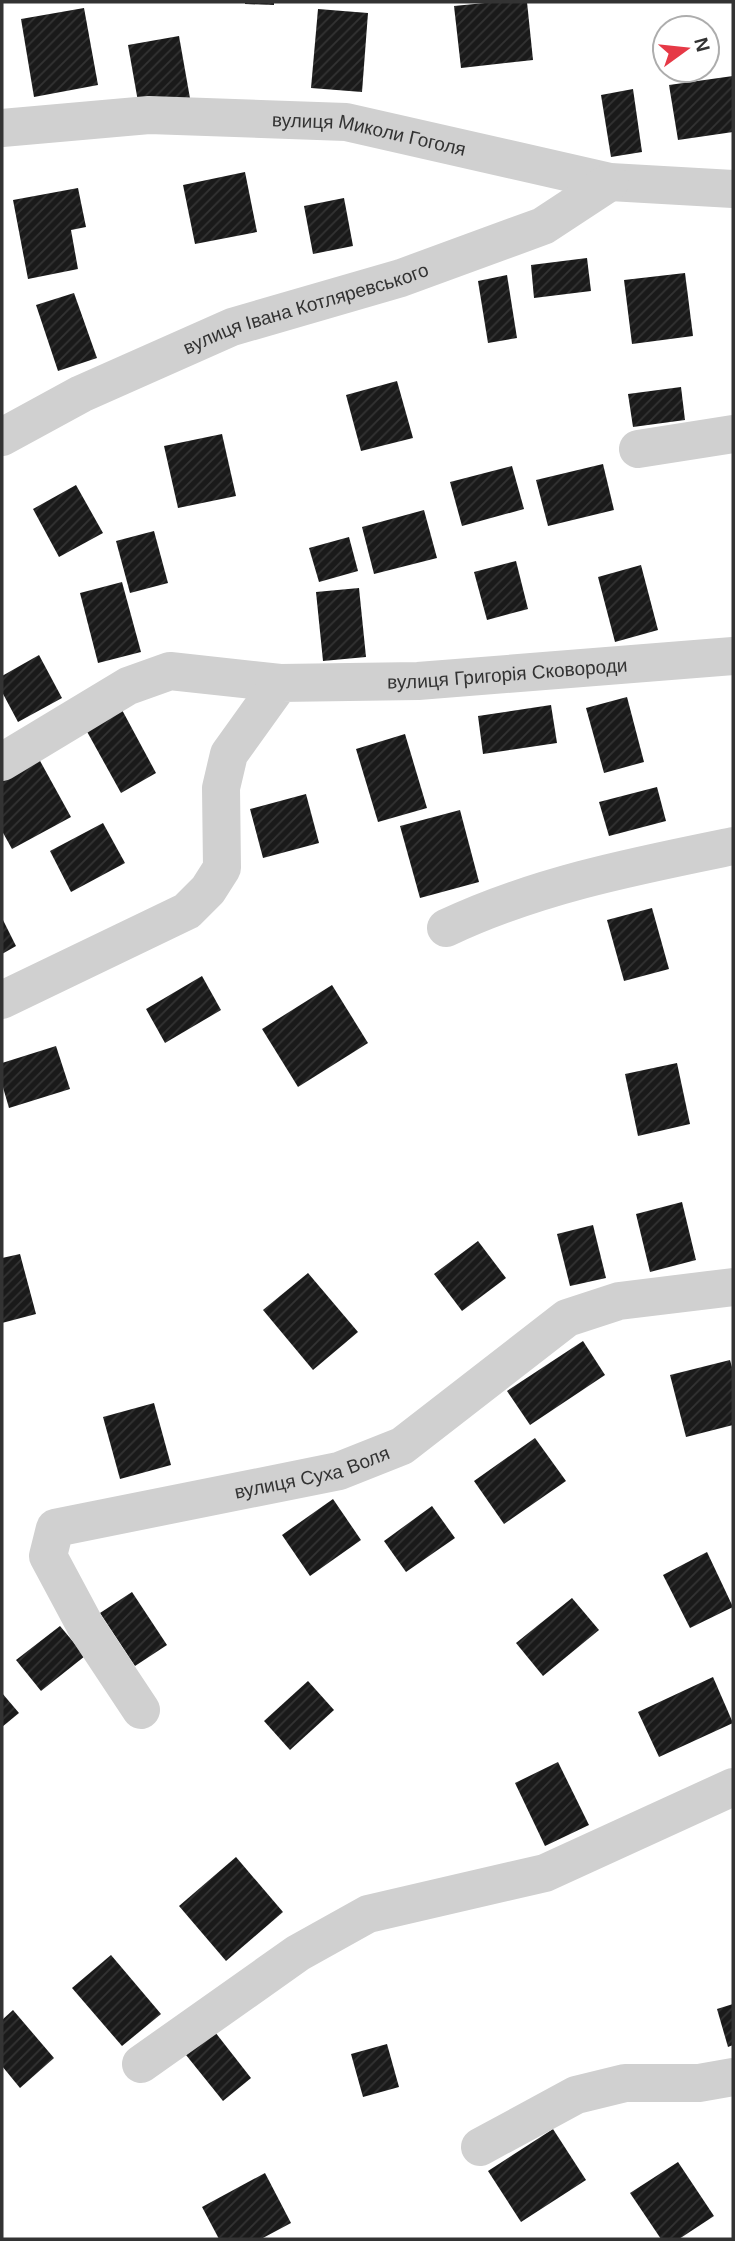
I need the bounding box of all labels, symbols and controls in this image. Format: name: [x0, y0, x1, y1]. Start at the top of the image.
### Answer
north arrow: [651, 14, 721, 84]
text: N: [690, 35, 714, 54]
street label: вулиця Миколи Гоголя: [272, 109, 468, 159]
street label: вулиця Івана Котляревського: [180, 258, 431, 358]
street label: вулиця Григорія Сковороди: [387, 654, 628, 692]
street label: вулиця Суха Воля: [233, 1442, 392, 1502]

